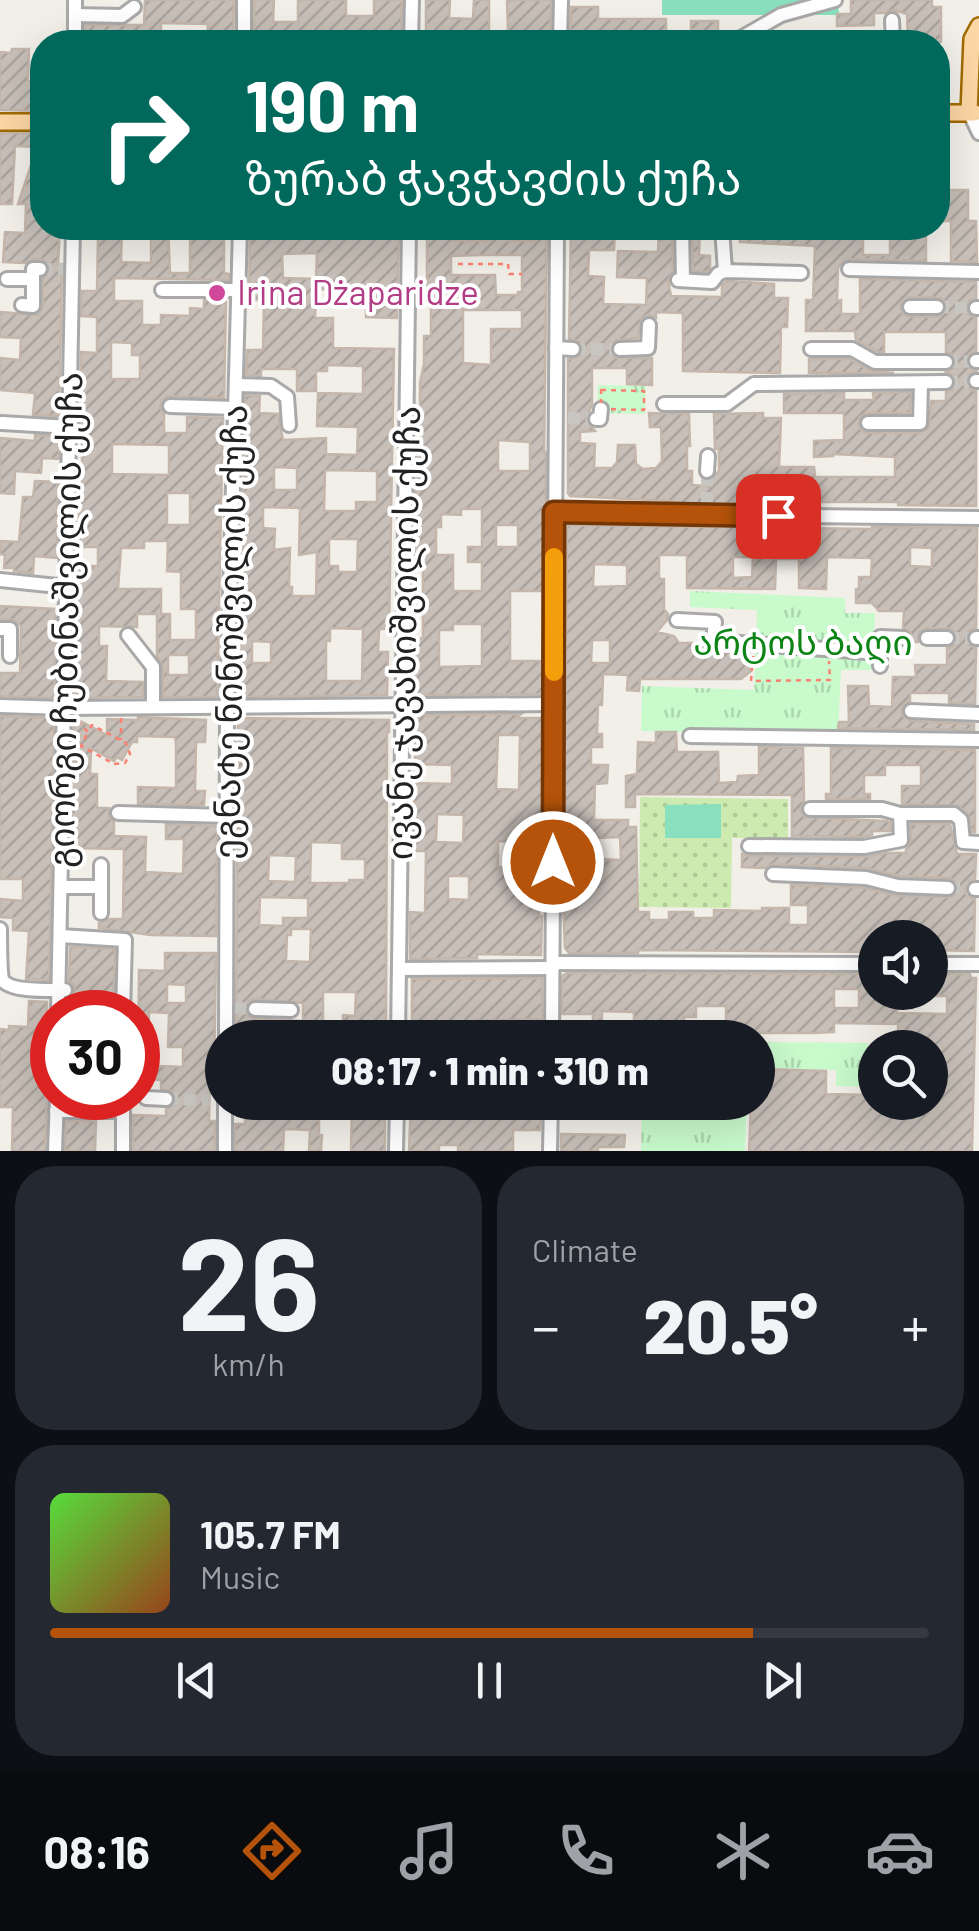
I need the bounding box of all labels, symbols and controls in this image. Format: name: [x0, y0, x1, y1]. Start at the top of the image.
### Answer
text: 190 m: [245, 62, 419, 146]
icon: right: [80, 70, 210, 200]
text: ზურაბ ჭავჭავძის ქუჩა: [245, 150, 741, 204]
place label: Irina Dżaparidze: [237, 270, 479, 312]
marker: Irina Dżaparidze: [206, 282, 228, 304]
street label: გიორგი ჩუბინაშვილის ქუჩა: [39, 372, 91, 868]
street label: ეგნატე ნინოშვილის ქუჩა: [204, 404, 256, 860]
street label: ივანე ჯავახიშვილის ქუჩა: [377, 406, 429, 860]
pin: [736, 474, 821, 559]
icon: arrive: [751, 489, 806, 544]
park label: არტოს ბაღი: [693, 620, 913, 664]
position arrow: [501, 810, 605, 914]
map controls: [858, 920, 948, 1120]
button: sound: [858, 920, 948, 1010]
speed limit sign: 30: [30, 990, 160, 1120]
button: search: [858, 1030, 948, 1120]
text: 08:17 · 1 min · 310 m: [331, 1047, 649, 1093]
text: 26: [177, 1201, 320, 1357]
text: Climate: [532, 1230, 638, 1268]
text: 20.5°: [643, 1279, 818, 1369]
text: −: [532, 1292, 560, 1358]
text: +: [901, 1292, 929, 1358]
text: km/h: [212, 1344, 285, 1382]
text: 105.7 FM: [200, 1511, 341, 1557]
text: Music: [200, 1557, 280, 1595]
icon: previous: [169, 1653, 224, 1708]
icon: pause: [462, 1653, 517, 1708]
icon: next: [755, 1653, 810, 1708]
icon: directions: [237, 1816, 307, 1886]
icon: music: [394, 1816, 464, 1886]
icon: phone: [551, 1816, 621, 1886]
icon: climate: [708, 1816, 778, 1886]
icon: car: [865, 1816, 935, 1886]
text: 08:16: [44, 1824, 150, 1878]

